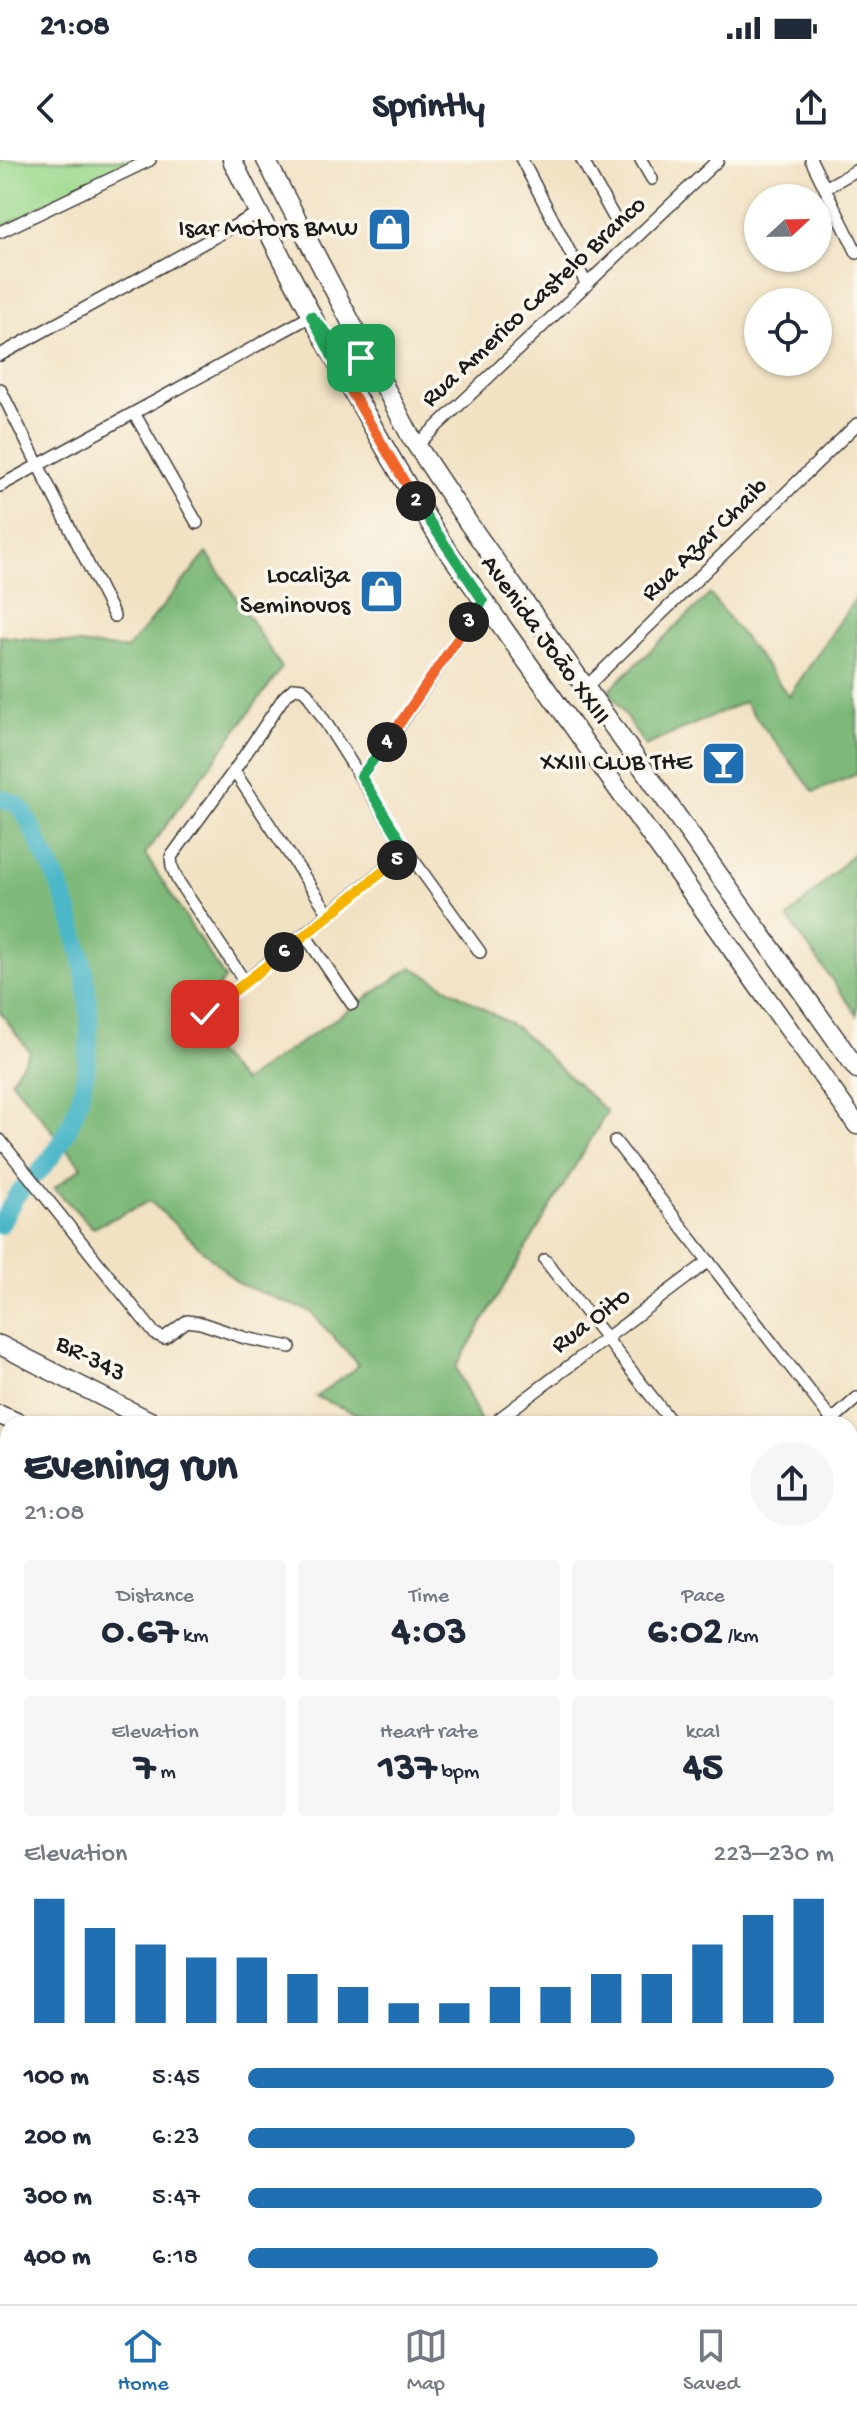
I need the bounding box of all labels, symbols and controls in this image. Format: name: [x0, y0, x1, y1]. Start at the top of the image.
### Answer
text: 21:08: [40, 11, 110, 46]
icon: back: [24, 86, 68, 130]
icon: share: [789, 86, 833, 130]
text: Sprintly: [372, 87, 485, 130]
north arrow: [744, 184, 832, 272]
map controls: [744, 184, 832, 376]
street label: Rua Americo Castelo Branco: [416, 191, 654, 415]
shop icon: Isar Motors BMW: [365, 206, 413, 254]
place label: Isar Motors BMW: [178, 215, 358, 246]
button: locate: [744, 288, 832, 376]
pin: [327, 324, 395, 392]
icon: arrive: [339, 336, 383, 380]
street label: Rua Azar Chaib: [636, 472, 776, 609]
pin: 2: [396, 481, 436, 521]
text: 2: [411, 488, 421, 514]
street label: Avenida João XXIII: [472, 550, 616, 732]
place label: Localiza Seminovos: [240, 562, 352, 623]
shop icon: Localiza Seminovos: [357, 568, 405, 616]
pin: 3: [449, 602, 489, 642]
text: 3: [463, 609, 475, 635]
pin: 4: [367, 722, 407, 762]
text: 4: [382, 729, 392, 755]
bar icon: XXIII CLUB THE: [699, 740, 747, 788]
place label: XXIII CLUB THE: [539, 749, 693, 780]
pin: 5: [377, 840, 417, 880]
text: 5: [391, 847, 403, 873]
pin: 6: [264, 932, 304, 972]
text: 6: [278, 939, 290, 965]
pin: [171, 980, 239, 1048]
icon: check: [183, 992, 227, 1036]
street label: Rua Oito: [546, 1282, 638, 1362]
street label: BR-343: [49, 1329, 130, 1391]
button: share: [750, 1442, 834, 1526]
text: Evening run: [24, 1443, 237, 1495]
text: 21:08: [24, 1499, 84, 1530]
text: Distance: [116, 1584, 194, 1610]
text: Time: [409, 1584, 449, 1610]
text: Pace: [681, 1584, 725, 1610]
text: 0.67: [102, 1610, 178, 1657]
text: 4:03: [392, 1610, 466, 1657]
text: 6:02: [647, 1610, 723, 1657]
text: km: [178, 1624, 209, 1650]
text: /km: [723, 1624, 759, 1650]
text: Elevation: [111, 1720, 199, 1746]
text: Heart rate: [380, 1720, 478, 1746]
text: kcal: [686, 1720, 720, 1746]
text: 7: [134, 1746, 155, 1793]
text: 137: [379, 1746, 436, 1793]
text: 45: [683, 1746, 723, 1793]
text: m: [155, 1760, 176, 1786]
text: bpm: [436, 1760, 480, 1786]
text: Elevation: [24, 1840, 127, 1871]
text: 223–230 m: [713, 1840, 834, 1871]
text: 100 m: [24, 2063, 89, 2094]
text: 5:45: [152, 2063, 200, 2094]
text: 200 m: [24, 2123, 91, 2154]
text: 6:23: [152, 2123, 200, 2154]
text: 300 m: [24, 2183, 92, 2214]
text: 5:47: [152, 2183, 200, 2214]
text: 400 m: [24, 2243, 90, 2274]
text: 6:18: [152, 2243, 198, 2274]
tab: Home: [118, 2324, 169, 2398]
tab: Map: [404, 2324, 448, 2398]
tab: Saved: [683, 2324, 739, 2398]

